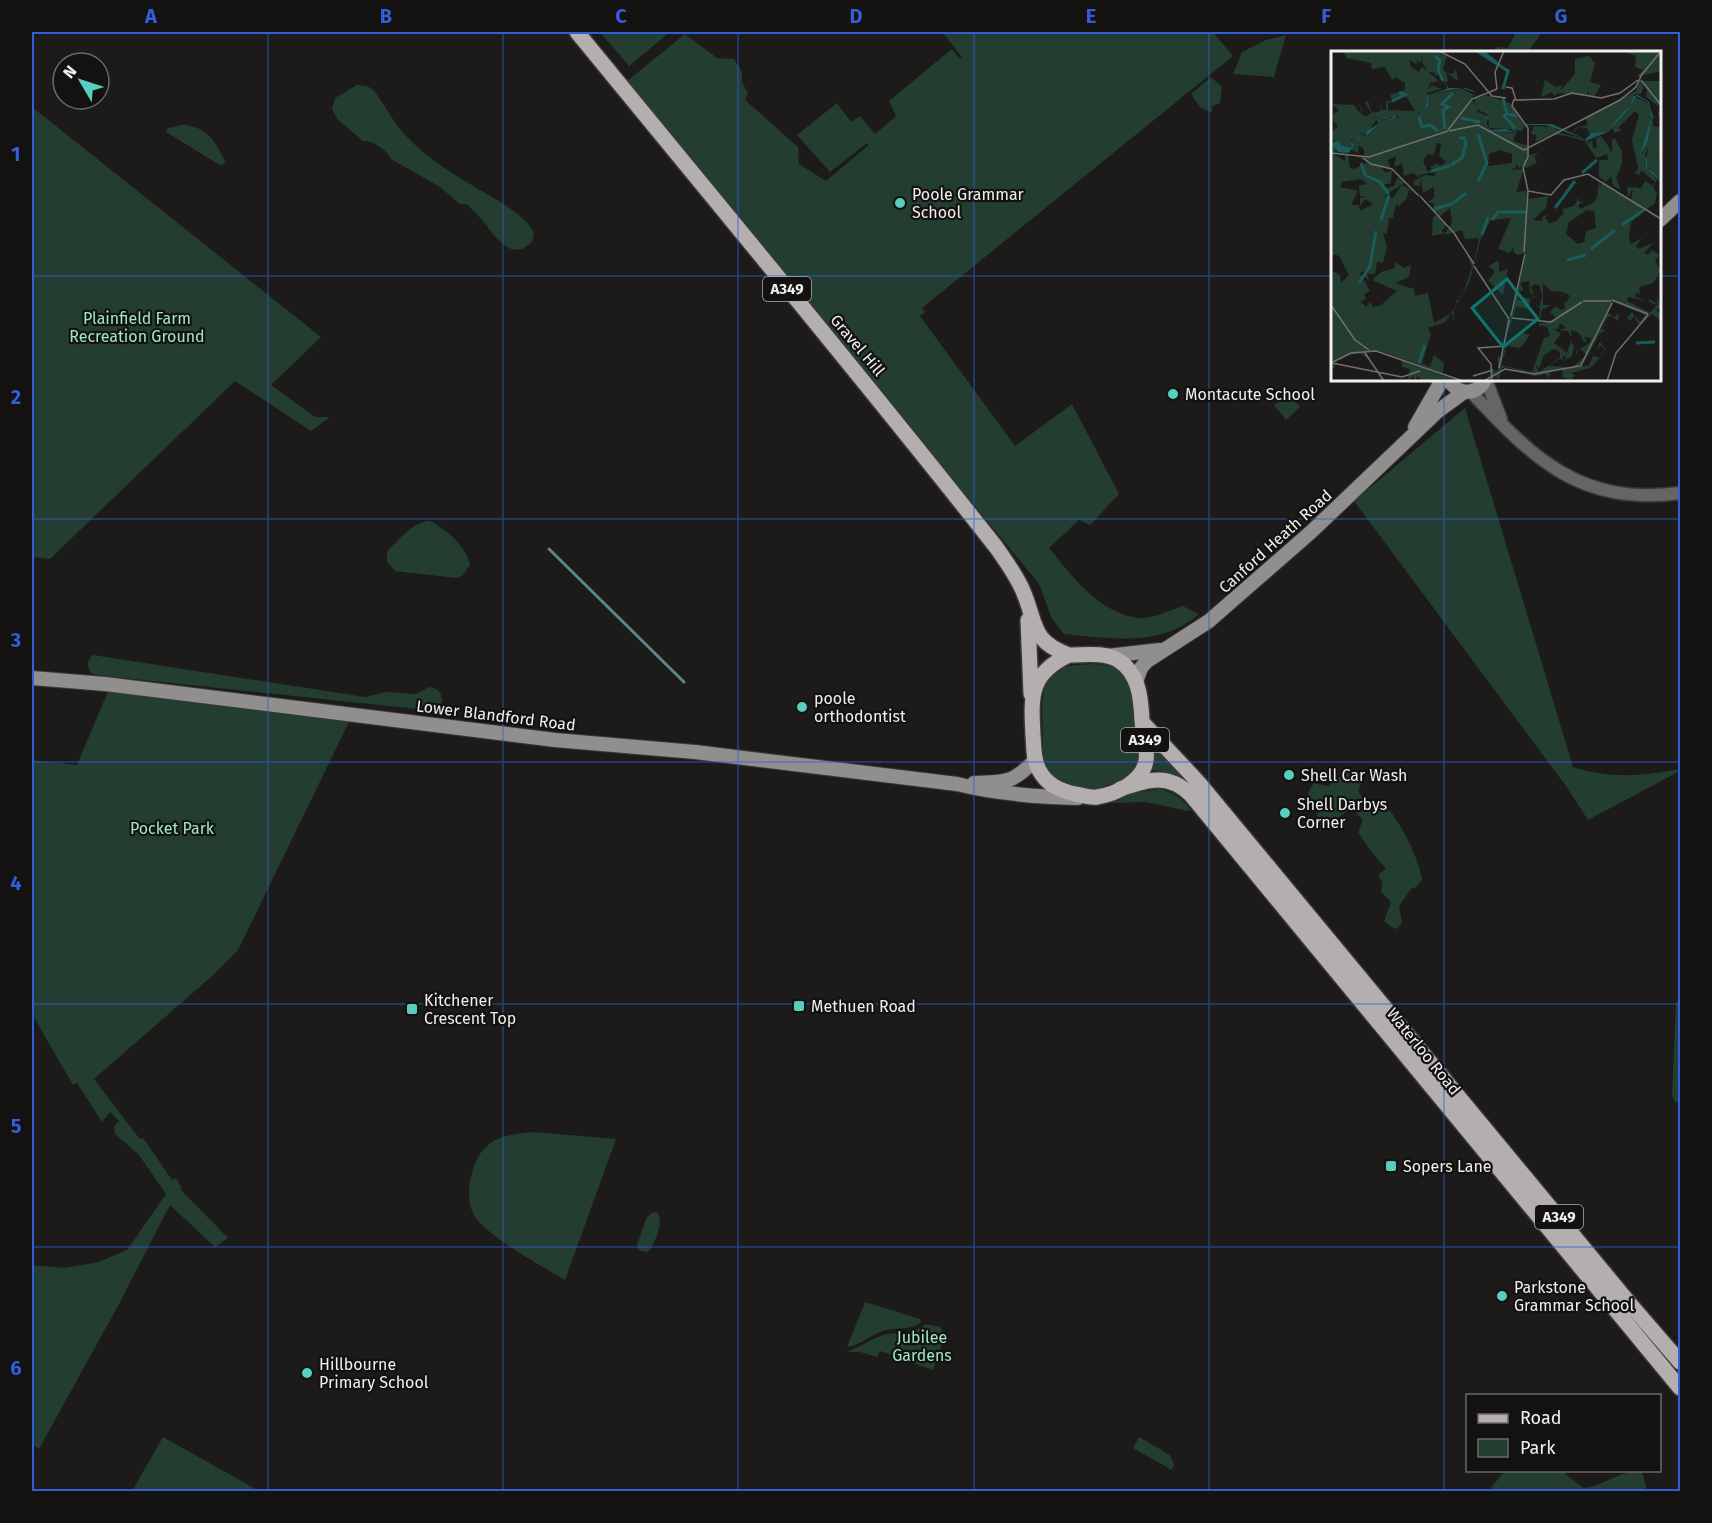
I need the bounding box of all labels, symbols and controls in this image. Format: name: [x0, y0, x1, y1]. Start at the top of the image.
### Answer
text: A: [144, 4, 158, 28]
text: B: [380, 4, 392, 28]
text: C: [615, 4, 627, 28]
text: D: [849, 4, 863, 28]
text: E: [1086, 4, 1096, 28]
text: F: [1321, 4, 1331, 28]
text: G: [1555, 4, 1567, 28]
north arrow: [51, 51, 111, 111]
inset map: [1331, 51, 1661, 381]
text: N: [59, 62, 80, 82]
text: 1: [11, 142, 21, 166]
place label: Poole Grammar School: [912, 185, 1025, 222]
marker: Poole Grammar School: [893, 196, 907, 210]
road number: A349: [763, 277, 811, 301]
park label: Plainfield Farm Recreation Ground: [69, 309, 205, 346]
street label: Gravel Hill: [826, 311, 889, 380]
text: 2: [11, 385, 21, 409]
place label: Montacute School: [1185, 385, 1315, 404]
marker: Montacute School: [1166, 387, 1180, 401]
street label: Canford Heath Road: [1215, 486, 1336, 597]
text: 3: [10, 628, 21, 652]
place label: poole orthodontist: [814, 689, 906, 726]
street label: Lower Blandford Road: [415, 696, 577, 735]
marker: poole orthodontist: [795, 700, 809, 714]
road number: A349: [1121, 728, 1169, 752]
place label: Shell Car Wash: [1301, 766, 1407, 785]
marker: Shell Car Wash: [1282, 768, 1296, 782]
place label: Shell Darbys Corner: [1297, 795, 1387, 832]
marker: Shell Darbys Corner: [1278, 806, 1292, 820]
park label: Pocket Park: [130, 819, 215, 838]
text: 4: [10, 871, 22, 895]
place label: Kitchener Crescent Top: [424, 991, 516, 1028]
place label: Methuen Road: [811, 997, 916, 1016]
marker: Methuen Road: [792, 999, 806, 1013]
marker: Kitchener Crescent Top: [405, 1002, 419, 1016]
street label: Waterloo Road: [1383, 1004, 1464, 1099]
text: 5: [11, 1114, 22, 1138]
place label: Sopers Lane: [1403, 1157, 1492, 1176]
marker: Sopers Lane: [1384, 1159, 1398, 1173]
road number: A349: [1535, 1205, 1583, 1229]
place label: Parkstone Grammar School: [1514, 1278, 1634, 1315]
marker: Parkstone Grammar School: [1495, 1289, 1509, 1303]
park label: Jubilee Gardens: [892, 1328, 952, 1365]
place label: Hillbourne Primary School: [319, 1355, 429, 1392]
text: 6: [10, 1356, 22, 1380]
marker: Hillbourne Primary School: [300, 1366, 314, 1380]
legend: [1466, 1394, 1661, 1472]
text: Road: [1520, 1407, 1562, 1429]
text: Park: [1520, 1437, 1556, 1459]

